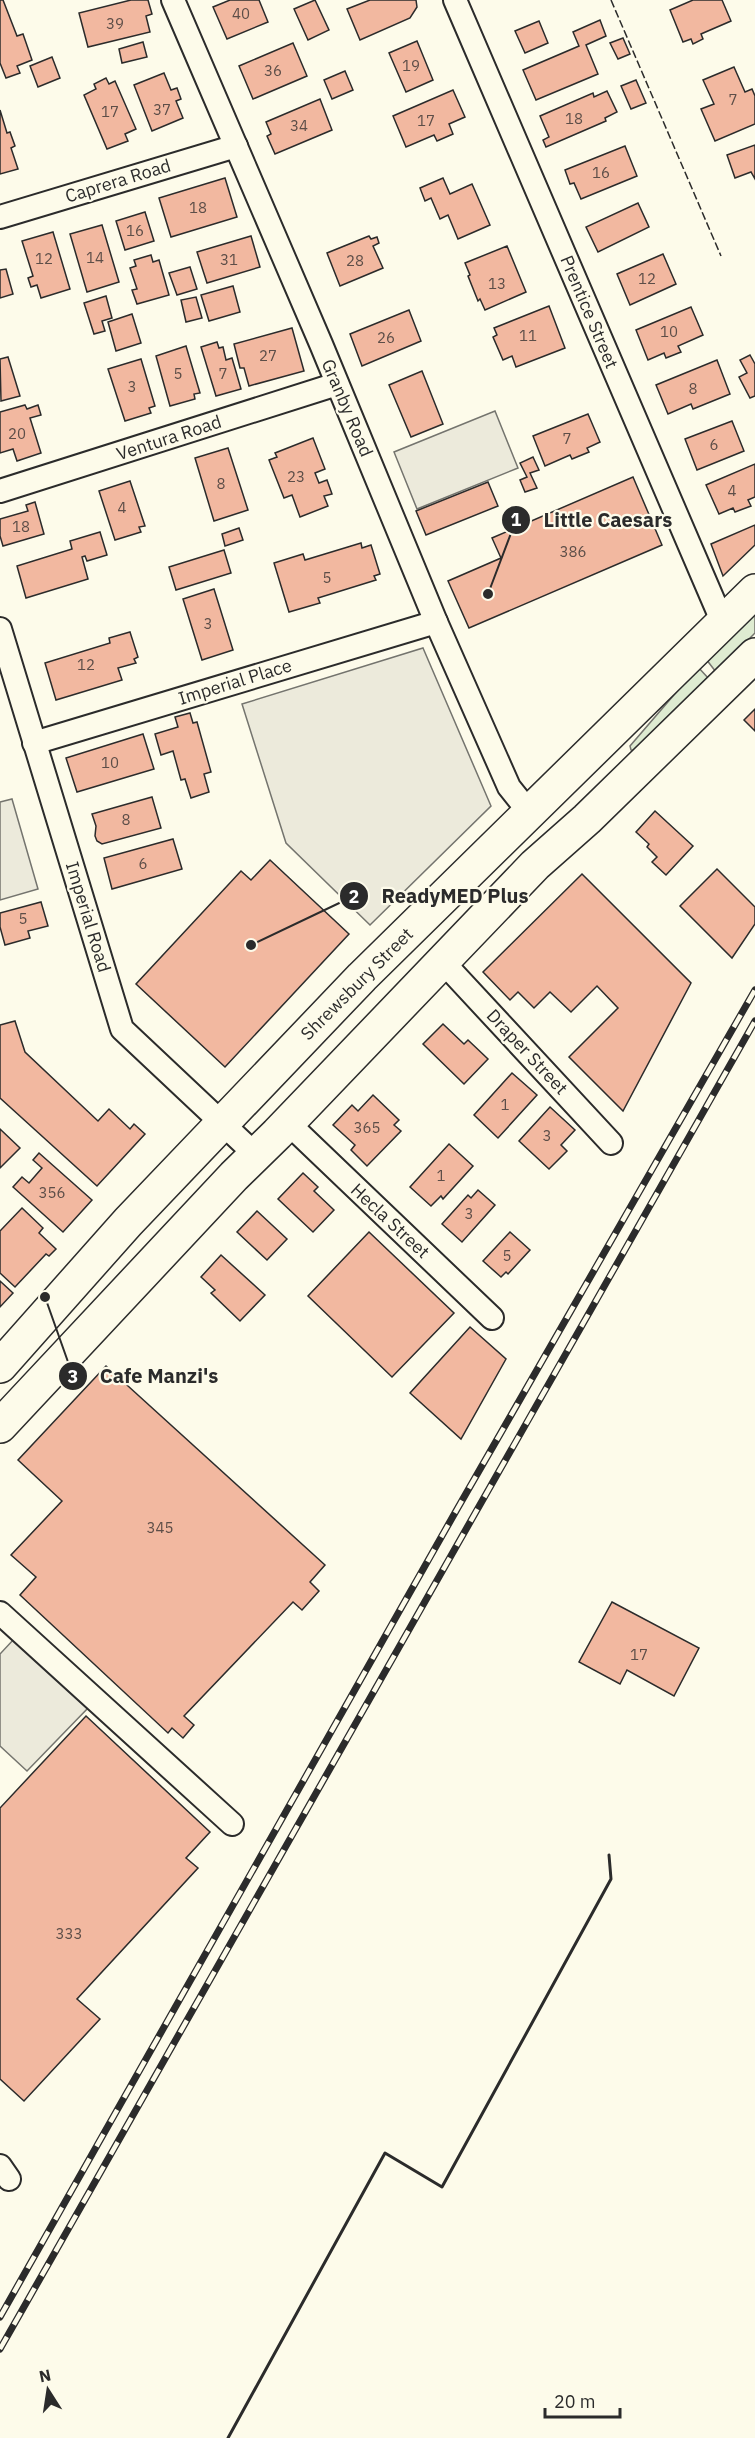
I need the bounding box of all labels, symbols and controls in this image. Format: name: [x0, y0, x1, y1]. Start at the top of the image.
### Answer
house number: 40: [232, 4, 250, 23]
house number: 39: [106, 14, 124, 33]
house number: 19: [402, 56, 420, 75]
house number: 36: [264, 61, 282, 80]
house number: 7: [728, 90, 738, 109]
house number: 37: [153, 100, 171, 119]
house number: 17: [101, 102, 119, 121]
house number: 18: [565, 109, 583, 128]
house number: 17: [417, 111, 435, 130]
house number: 34: [290, 116, 308, 135]
street label: Caprera Road: [62, 154, 174, 208]
house number: 16: [592, 163, 610, 182]
house number: 18: [189, 198, 207, 217]
house number: 16: [126, 221, 144, 240]
house number: 14: [86, 248, 104, 267]
house number: 12: [35, 249, 53, 268]
house number: 31: [220, 250, 238, 269]
house number: 28: [346, 251, 364, 270]
street label: Prentice Street: [555, 252, 624, 372]
house number: 12: [638, 269, 656, 288]
house number: 13: [488, 274, 506, 293]
house number: 10: [660, 322, 678, 341]
house number: 11: [519, 326, 537, 345]
house number: 26: [377, 328, 395, 347]
house number: 27: [259, 346, 277, 365]
street label: Granby Road: [317, 356, 378, 460]
house number: 5: [173, 364, 183, 383]
house number: 7: [218, 364, 228, 383]
house number: 3: [127, 377, 137, 396]
house number: 8: [688, 379, 698, 398]
street label: Ventura Road: [114, 410, 224, 465]
house number: 20: [8, 424, 26, 443]
house number: 7: [562, 429, 572, 448]
house number: 6: [709, 435, 719, 454]
house number: 23: [287, 467, 305, 486]
house number: 8: [216, 474, 226, 493]
house number: 4: [727, 481, 737, 500]
house number: 4: [117, 498, 127, 517]
callout: Little Caesars: [501, 501, 684, 539]
text: Little Caesars: [544, 506, 672, 533]
text: 1: [511, 508, 522, 531]
house number: 18: [12, 517, 30, 536]
house number: 386: [559, 542, 587, 561]
house number: 5: [322, 568, 332, 587]
house number: 3: [203, 614, 213, 633]
street label: Imperial Place: [175, 653, 294, 710]
house number: 12: [77, 655, 95, 674]
house number: 10: [101, 753, 119, 772]
house number: 8: [121, 810, 131, 829]
house number: 6: [138, 854, 148, 873]
street label: Imperial Road: [61, 859, 116, 975]
callout: ReadyMED Plus: [339, 877, 540, 915]
text: ReadyMED Plus: [382, 882, 529, 909]
text: 2: [349, 885, 359, 908]
house number: 5: [18, 909, 28, 928]
street label: Shrewsbury Street: [296, 923, 418, 1045]
street label: Draper Street: [482, 1004, 573, 1099]
house number: 1: [500, 1095, 510, 1114]
house number: 365: [353, 1118, 381, 1137]
house number: 3: [542, 1126, 552, 1145]
house number: 1: [436, 1166, 446, 1185]
street label: Hecla Street: [346, 1178, 435, 1263]
house number: 356: [38, 1183, 66, 1202]
house number: 3: [464, 1204, 474, 1223]
house number: 5: [502, 1246, 512, 1265]
callout: Cafe Manzi's: [58, 1357, 230, 1395]
text: Cafe Manzi's: [100, 1362, 218, 1389]
text: 3: [68, 1365, 78, 1388]
house number: 345: [146, 1518, 174, 1537]
house number: 17: [630, 1645, 648, 1664]
house number: 333: [55, 1924, 83, 1943]
north arrow: [18, 2360, 78, 2420]
text: N: [37, 2364, 53, 2386]
scale bar: [545, 2381, 620, 2419]
text: 20 m: [554, 2390, 596, 2413]

